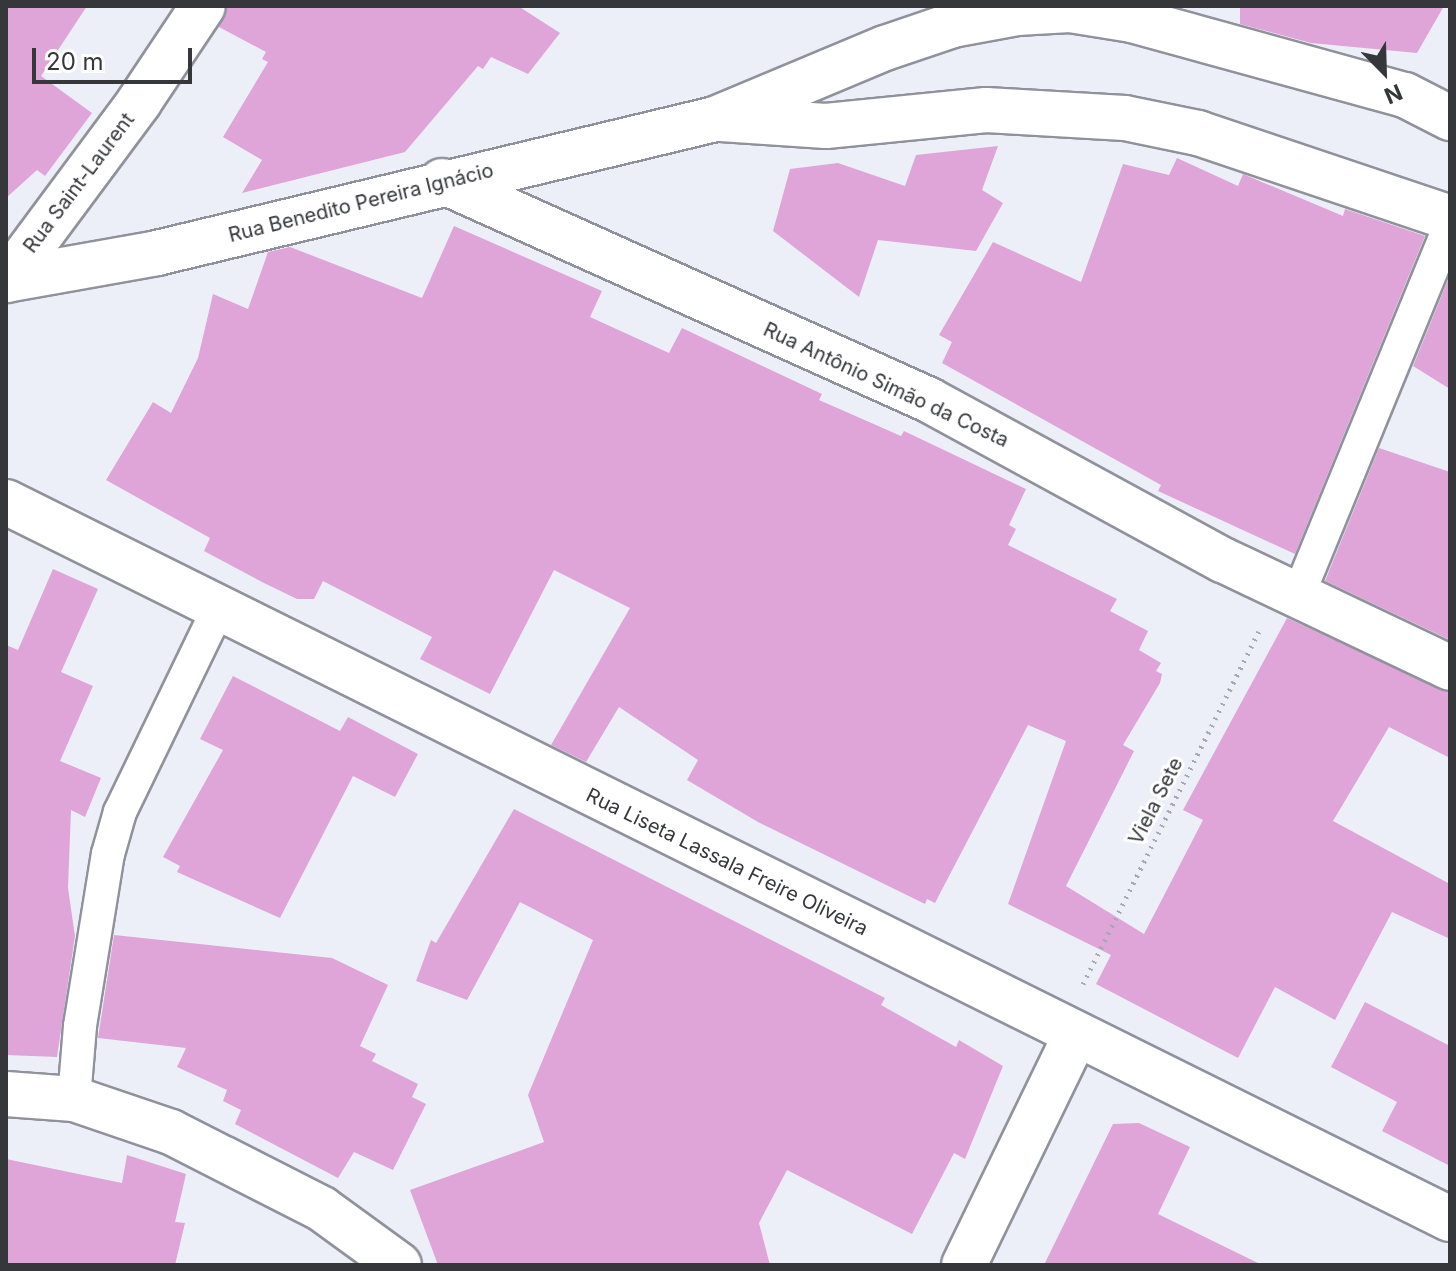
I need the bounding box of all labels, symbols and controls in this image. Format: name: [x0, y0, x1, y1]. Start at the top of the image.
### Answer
scale bar: [36, 32, 196, 82]
north arrow: [1344, 32, 1424, 112]
text: 20 m: [46, 47, 104, 76]
text: N: [1381, 79, 1406, 109]
street label: Rua Saint-Laurent: [19, 108, 139, 258]
street label: Rua Benedito Pereira Ignácio: [226, 158, 496, 248]
street label: Rua Antônio Simão da Costa: [760, 318, 1012, 452]
street label: Viela Sete: [1124, 753, 1188, 849]
street label: Rua Liseta Lassala Freire Oliveira: [582, 783, 872, 941]

